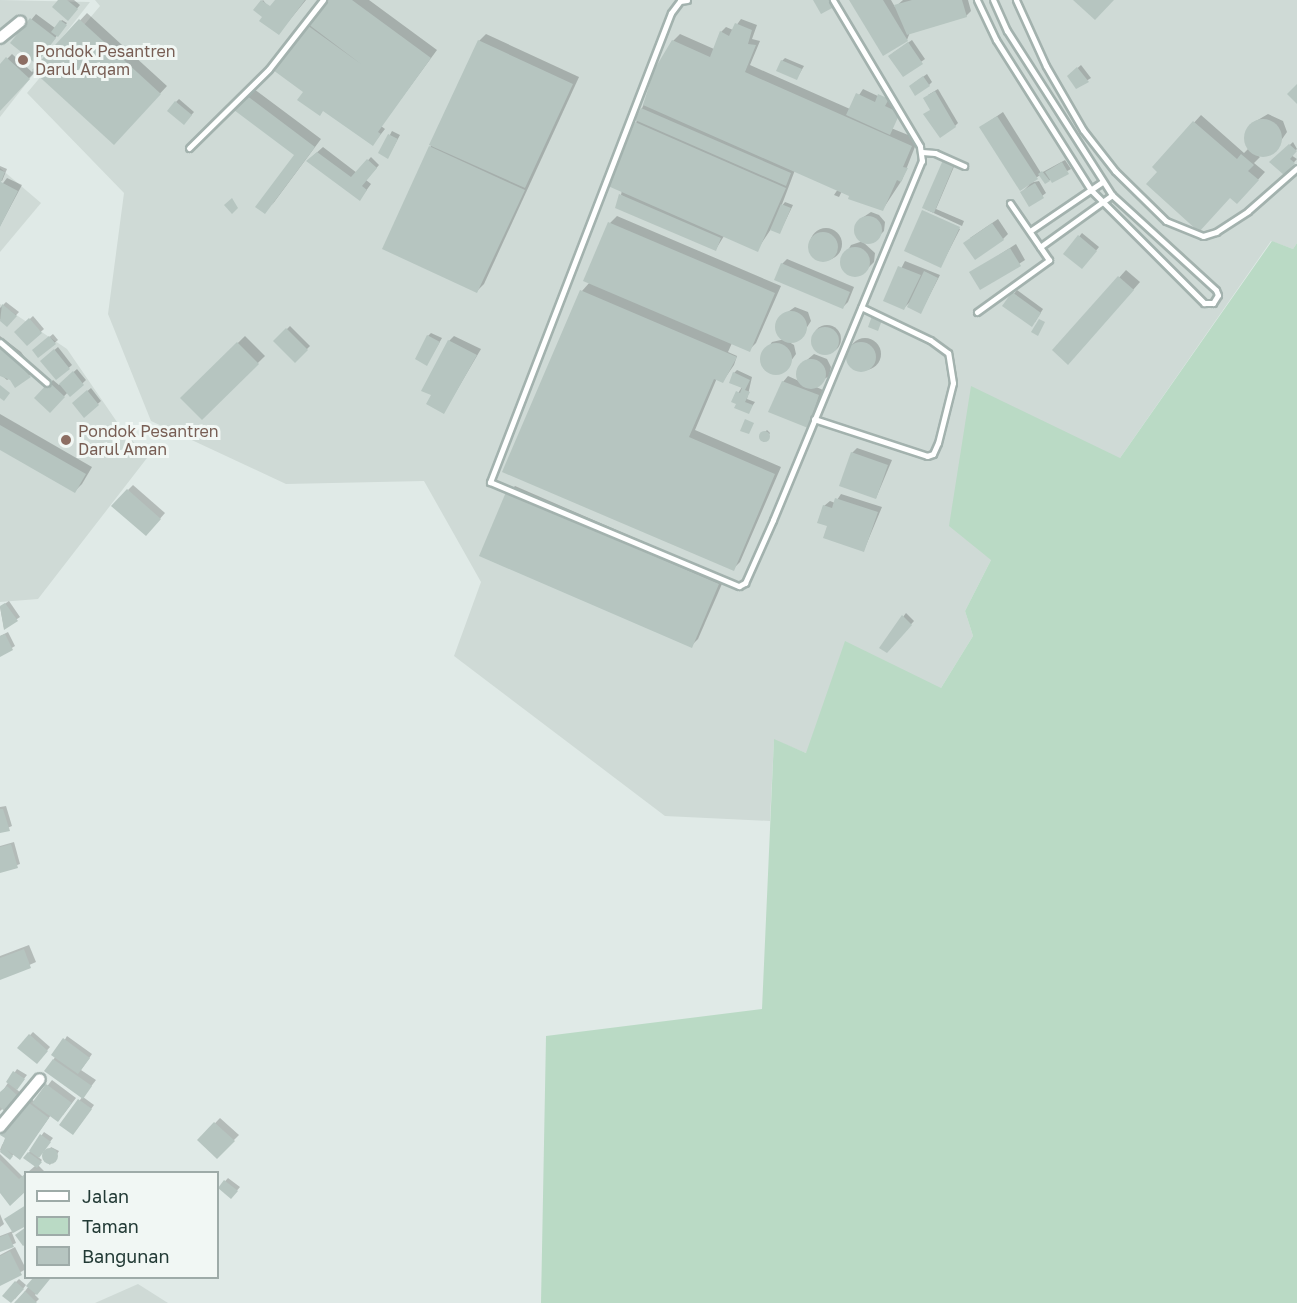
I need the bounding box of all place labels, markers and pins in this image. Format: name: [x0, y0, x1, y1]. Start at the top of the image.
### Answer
place label: Pondok Pesantren Darul Arqam: [35, 41, 176, 79]
marker: Pondok Pesantren Darul Arqam: [16, 53, 30, 67]
place label: Pondok Pesantren Darul Aman: [78, 421, 219, 459]
marker: Pondok Pesantren Darul Aman: [59, 433, 73, 447]

